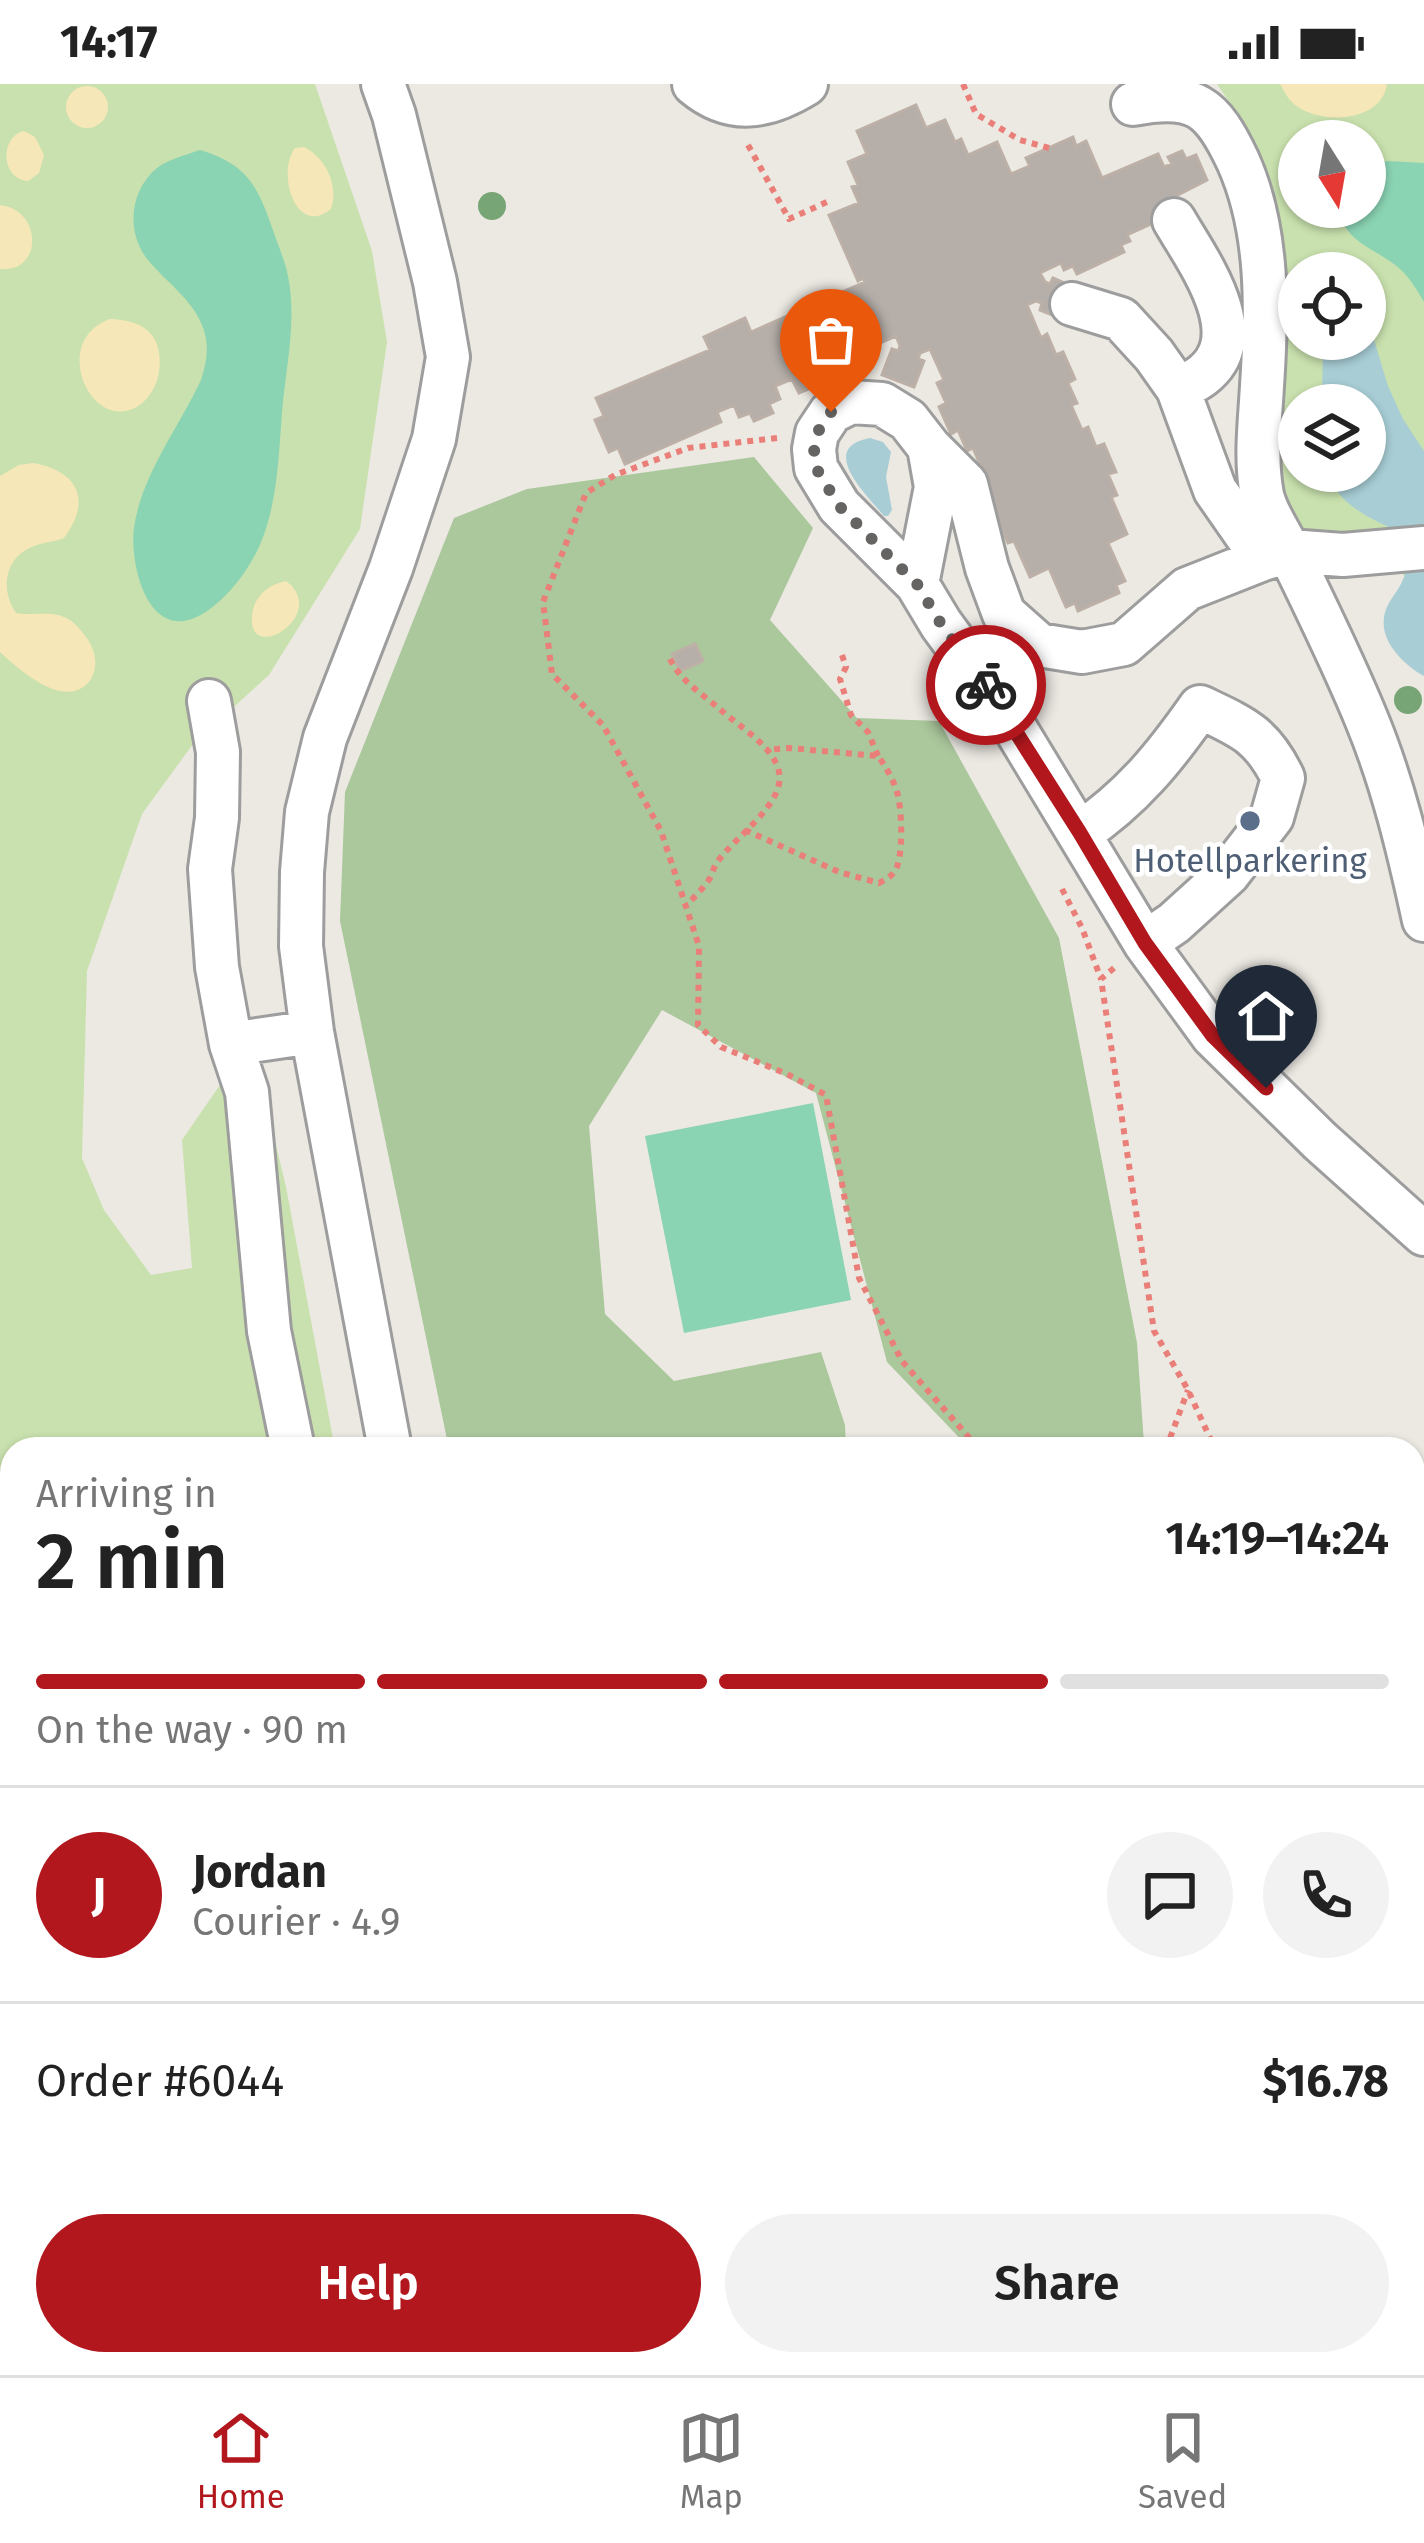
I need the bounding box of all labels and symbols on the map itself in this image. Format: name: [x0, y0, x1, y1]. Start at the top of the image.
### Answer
north arrow: [1278, 120, 1386, 228]
pin: [780, 289, 882, 412]
courier: [926, 625, 1046, 745]
marker: Hotellparkering: [1237, 808, 1263, 834]
place label: Hotellparkering: [1133, 841, 1368, 881]
pin: [1215, 965, 1317, 1088]

